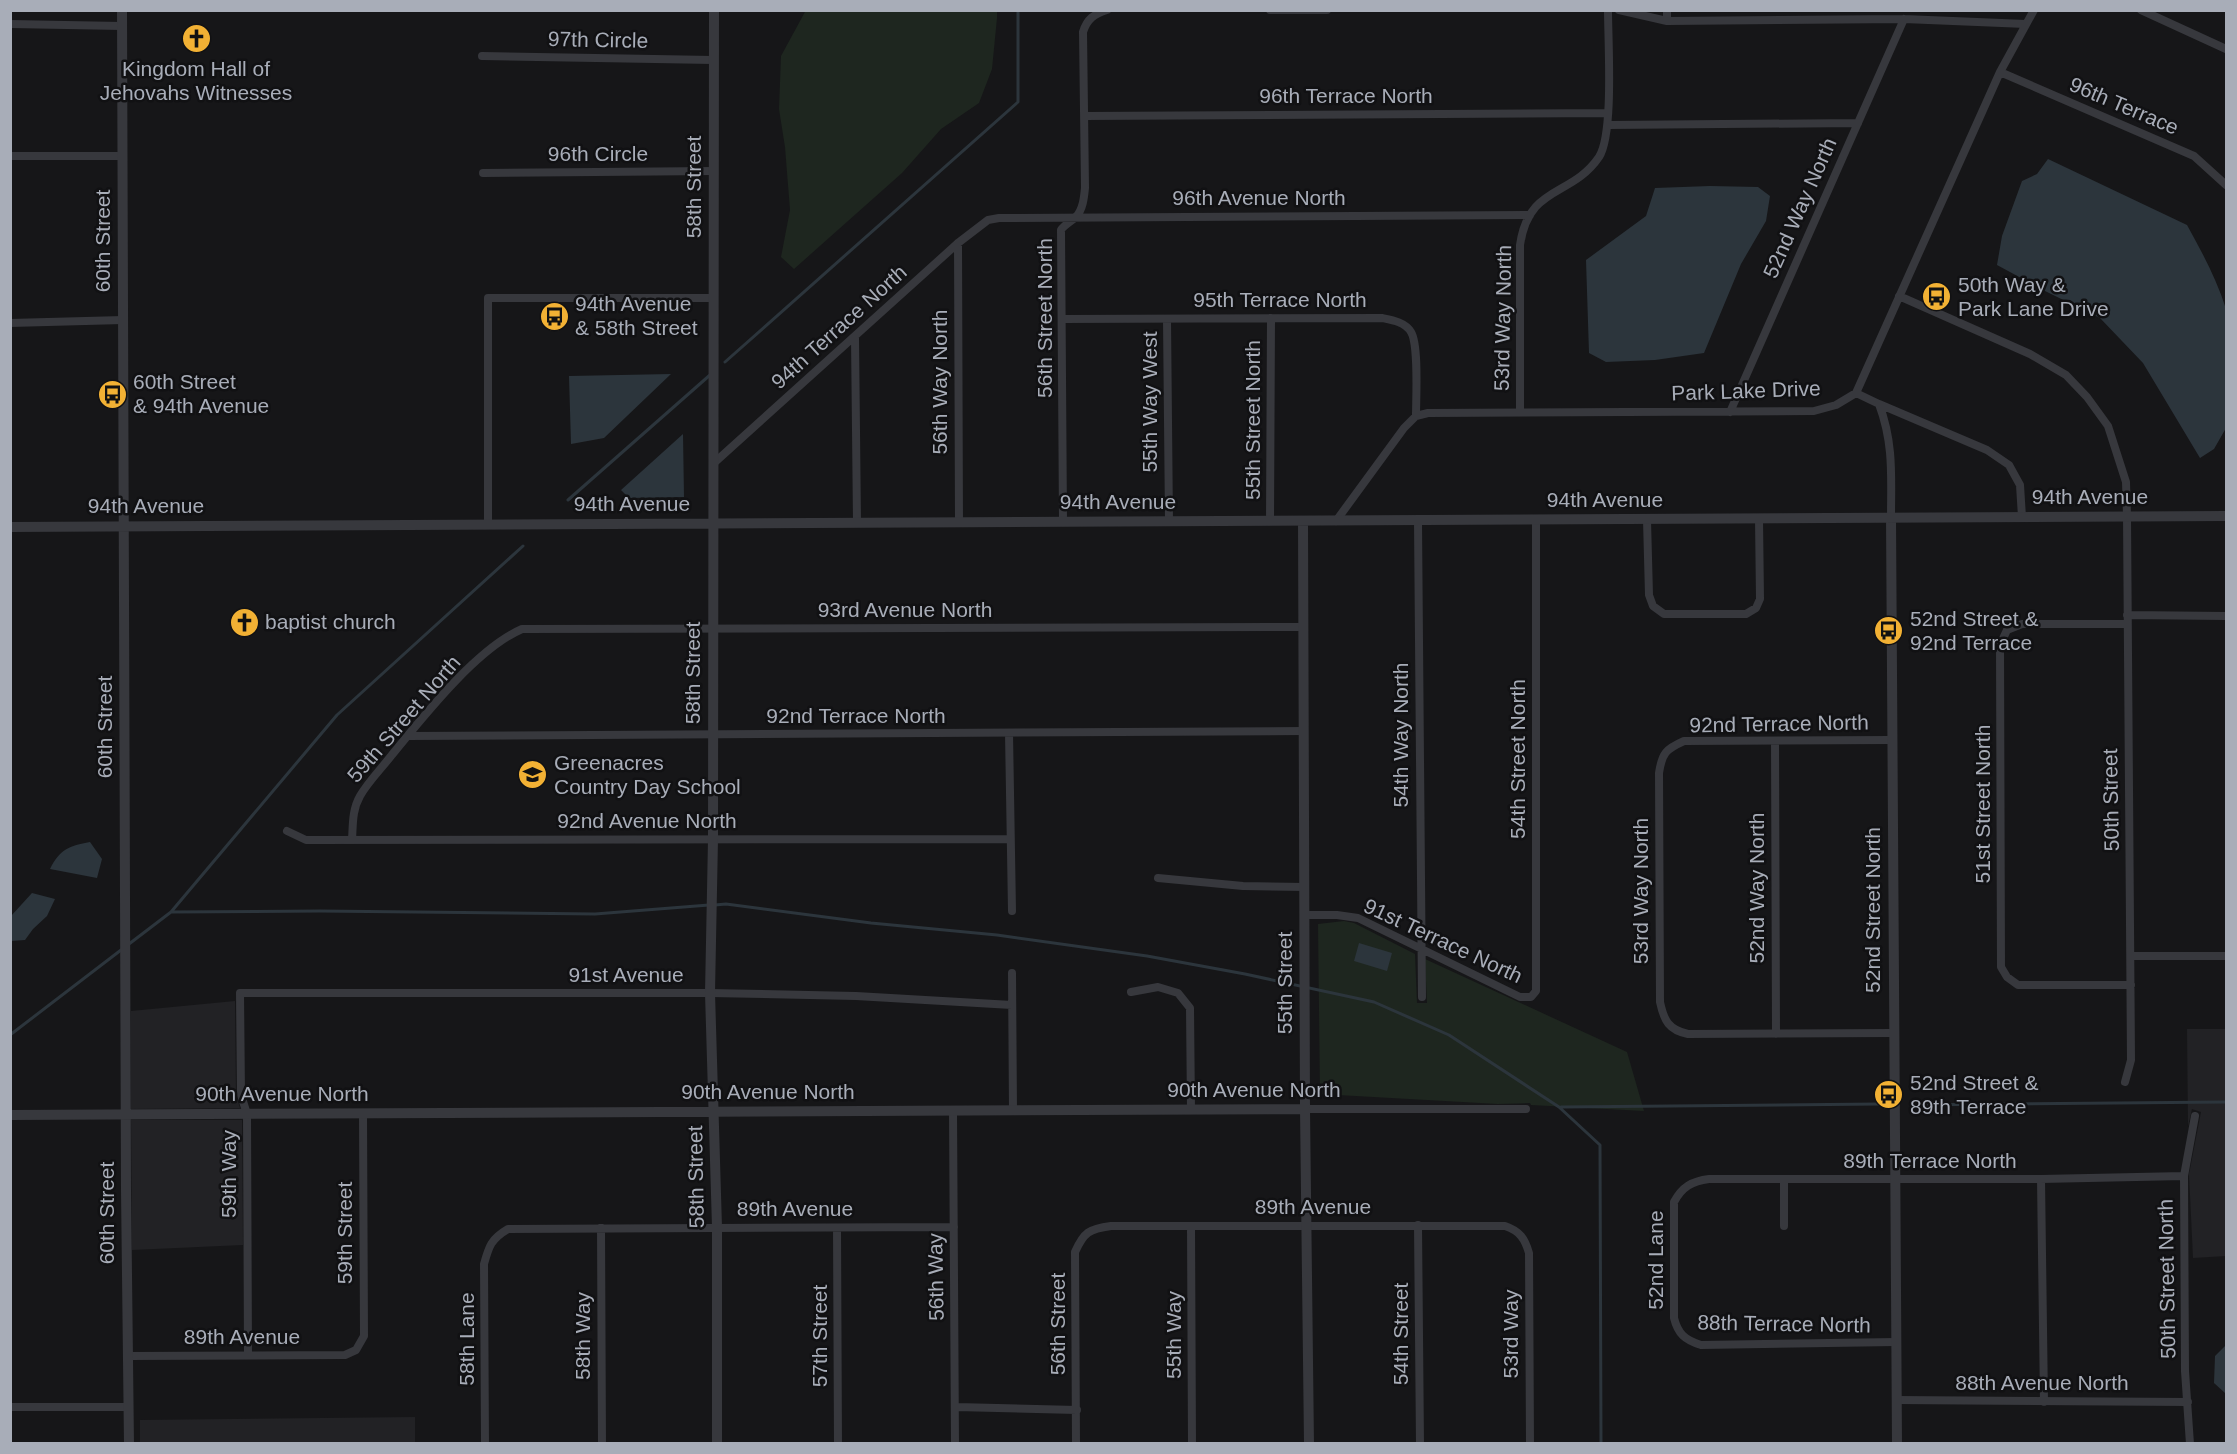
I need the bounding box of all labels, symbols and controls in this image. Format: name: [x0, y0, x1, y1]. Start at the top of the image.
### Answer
church icon: Kingdom Hall of Jehovahs Witnesses: [180, 22, 212, 54]
street label: 97th Circle: [548, 27, 648, 52]
place label: Kingdom Hall of Jehovahs Witnesses: [100, 57, 292, 104]
street label: 96th Terrace: [2066, 72, 2182, 139]
street label: 96th Terrace North: [1259, 84, 1433, 107]
street label: 52nd Way North: [1758, 134, 1841, 281]
street label: 58th Street: [682, 135, 705, 238]
street label: 96th Circle: [548, 142, 648, 165]
street label: 96th Avenue North: [1172, 186, 1346, 209]
street label: 60th Street: [91, 189, 114, 292]
street label: 56th Street North: [1033, 238, 1056, 398]
street label: 53rd Way North: [1490, 245, 1515, 391]
street label: 94th Terrace North: [766, 260, 911, 393]
place label: 50th Way & Park Lane Drive: [1958, 273, 2109, 320]
bus stop icon: 50th Way & Park Lane Drive: [1921, 281, 1953, 313]
street label: 95th Terrace North: [1193, 288, 1367, 311]
place label: 94th Avenue & 58th Street: [575, 292, 698, 339]
bus stop icon: 94th Avenue & 58th Street: [538, 300, 570, 332]
street label: 56th Way North: [928, 309, 951, 455]
street label: 55th Way West: [1138, 331, 1161, 473]
street label: 55th Street North: [1241, 340, 1264, 500]
place label: 60th Street & 94th Avenue: [133, 370, 269, 417]
street label: Park Lake Drive: [1671, 376, 1821, 405]
bus stop icon: 60th Street & 94th Avenue: [96, 378, 128, 410]
street label: 94th Avenue: [2032, 485, 2148, 508]
street label: 94th Avenue: [1547, 488, 1663, 511]
street label: 94th Avenue: [1060, 490, 1176, 513]
street label: 94th Avenue: [574, 492, 690, 515]
street label: 94th Avenue: [88, 494, 204, 517]
street label: 93rd Avenue North: [818, 598, 992, 621]
church icon: baptist church: [228, 606, 260, 638]
place label: 52nd Street & 92nd Terrace: [1910, 607, 2038, 654]
place label: baptist church: [265, 610, 396, 633]
bus stop icon: 52nd Street & 92nd Terrace: [1873, 615, 1905, 647]
street label: 58th Street: [681, 621, 704, 724]
street label: 59th Street North: [342, 651, 465, 787]
street label: 54th Way North: [1389, 662, 1412, 808]
street label: 60th Street: [93, 675, 116, 778]
street label: 54th Street North: [1506, 679, 1529, 839]
street label: 92nd Terrace North: [766, 704, 946, 727]
street label: 92nd Terrace North: [1689, 710, 1869, 737]
street label: 51st Street North: [1971, 725, 1994, 883]
street label: 50th Street: [2098, 748, 2123, 852]
place label: Greenacres Country Day School: [554, 751, 741, 798]
school or university icon: Greenacres Country Day School: [517, 759, 549, 791]
street label: 92nd Avenue North: [557, 809, 737, 832]
street label: 52nd Way North: [1745, 813, 1768, 963]
street label: 53rd Way North: [1629, 818, 1652, 964]
street label: 52nd Street North: [1861, 827, 1884, 993]
street label: 91st Terrace North: [1360, 894, 1526, 987]
street label: 55th Street: [1273, 931, 1296, 1034]
street label: 91st Avenue: [568, 963, 684, 986]
place label: 52nd Street & 89th Terrace: [1910, 1071, 2038, 1118]
street label: 90th Avenue North: [1167, 1078, 1341, 1101]
bus stop icon: 52nd Street & 89th Terrace: [1873, 1079, 1905, 1111]
street label: 90th Avenue North: [681, 1080, 855, 1103]
street label: 90th Avenue North: [195, 1082, 369, 1105]
street label: 58th Street: [683, 1125, 708, 1229]
street label: 59th Way: [217, 1130, 240, 1218]
street label: 89th Terrace North: [1843, 1149, 2017, 1172]
street label: 60th Street: [95, 1161, 118, 1264]
street label: 59th Street: [333, 1181, 356, 1284]
street label: 89th Avenue: [1255, 1195, 1371, 1218]
street label: 89th Avenue: [737, 1197, 853, 1220]
street label: 50th Street North: [2154, 1199, 2179, 1359]
street label: 52nd Lane: [1644, 1210, 1667, 1310]
street label: 56th Way: [923, 1232, 948, 1321]
street label: 56th Street: [1046, 1272, 1069, 1375]
street label: 54th Street: [1389, 1282, 1412, 1385]
street label: 57th Street: [808, 1284, 831, 1387]
street label: 53rd Way: [1499, 1289, 1522, 1379]
street label: 55th Way: [1162, 1291, 1185, 1379]
street label: 58th Lane: [455, 1292, 478, 1386]
street label: 58th Way: [571, 1292, 594, 1380]
street label: 88th Terrace North: [1697, 1310, 1871, 1337]
street label: 89th Avenue: [184, 1325, 300, 1348]
street label: 88th Avenue North: [1955, 1371, 2129, 1394]

